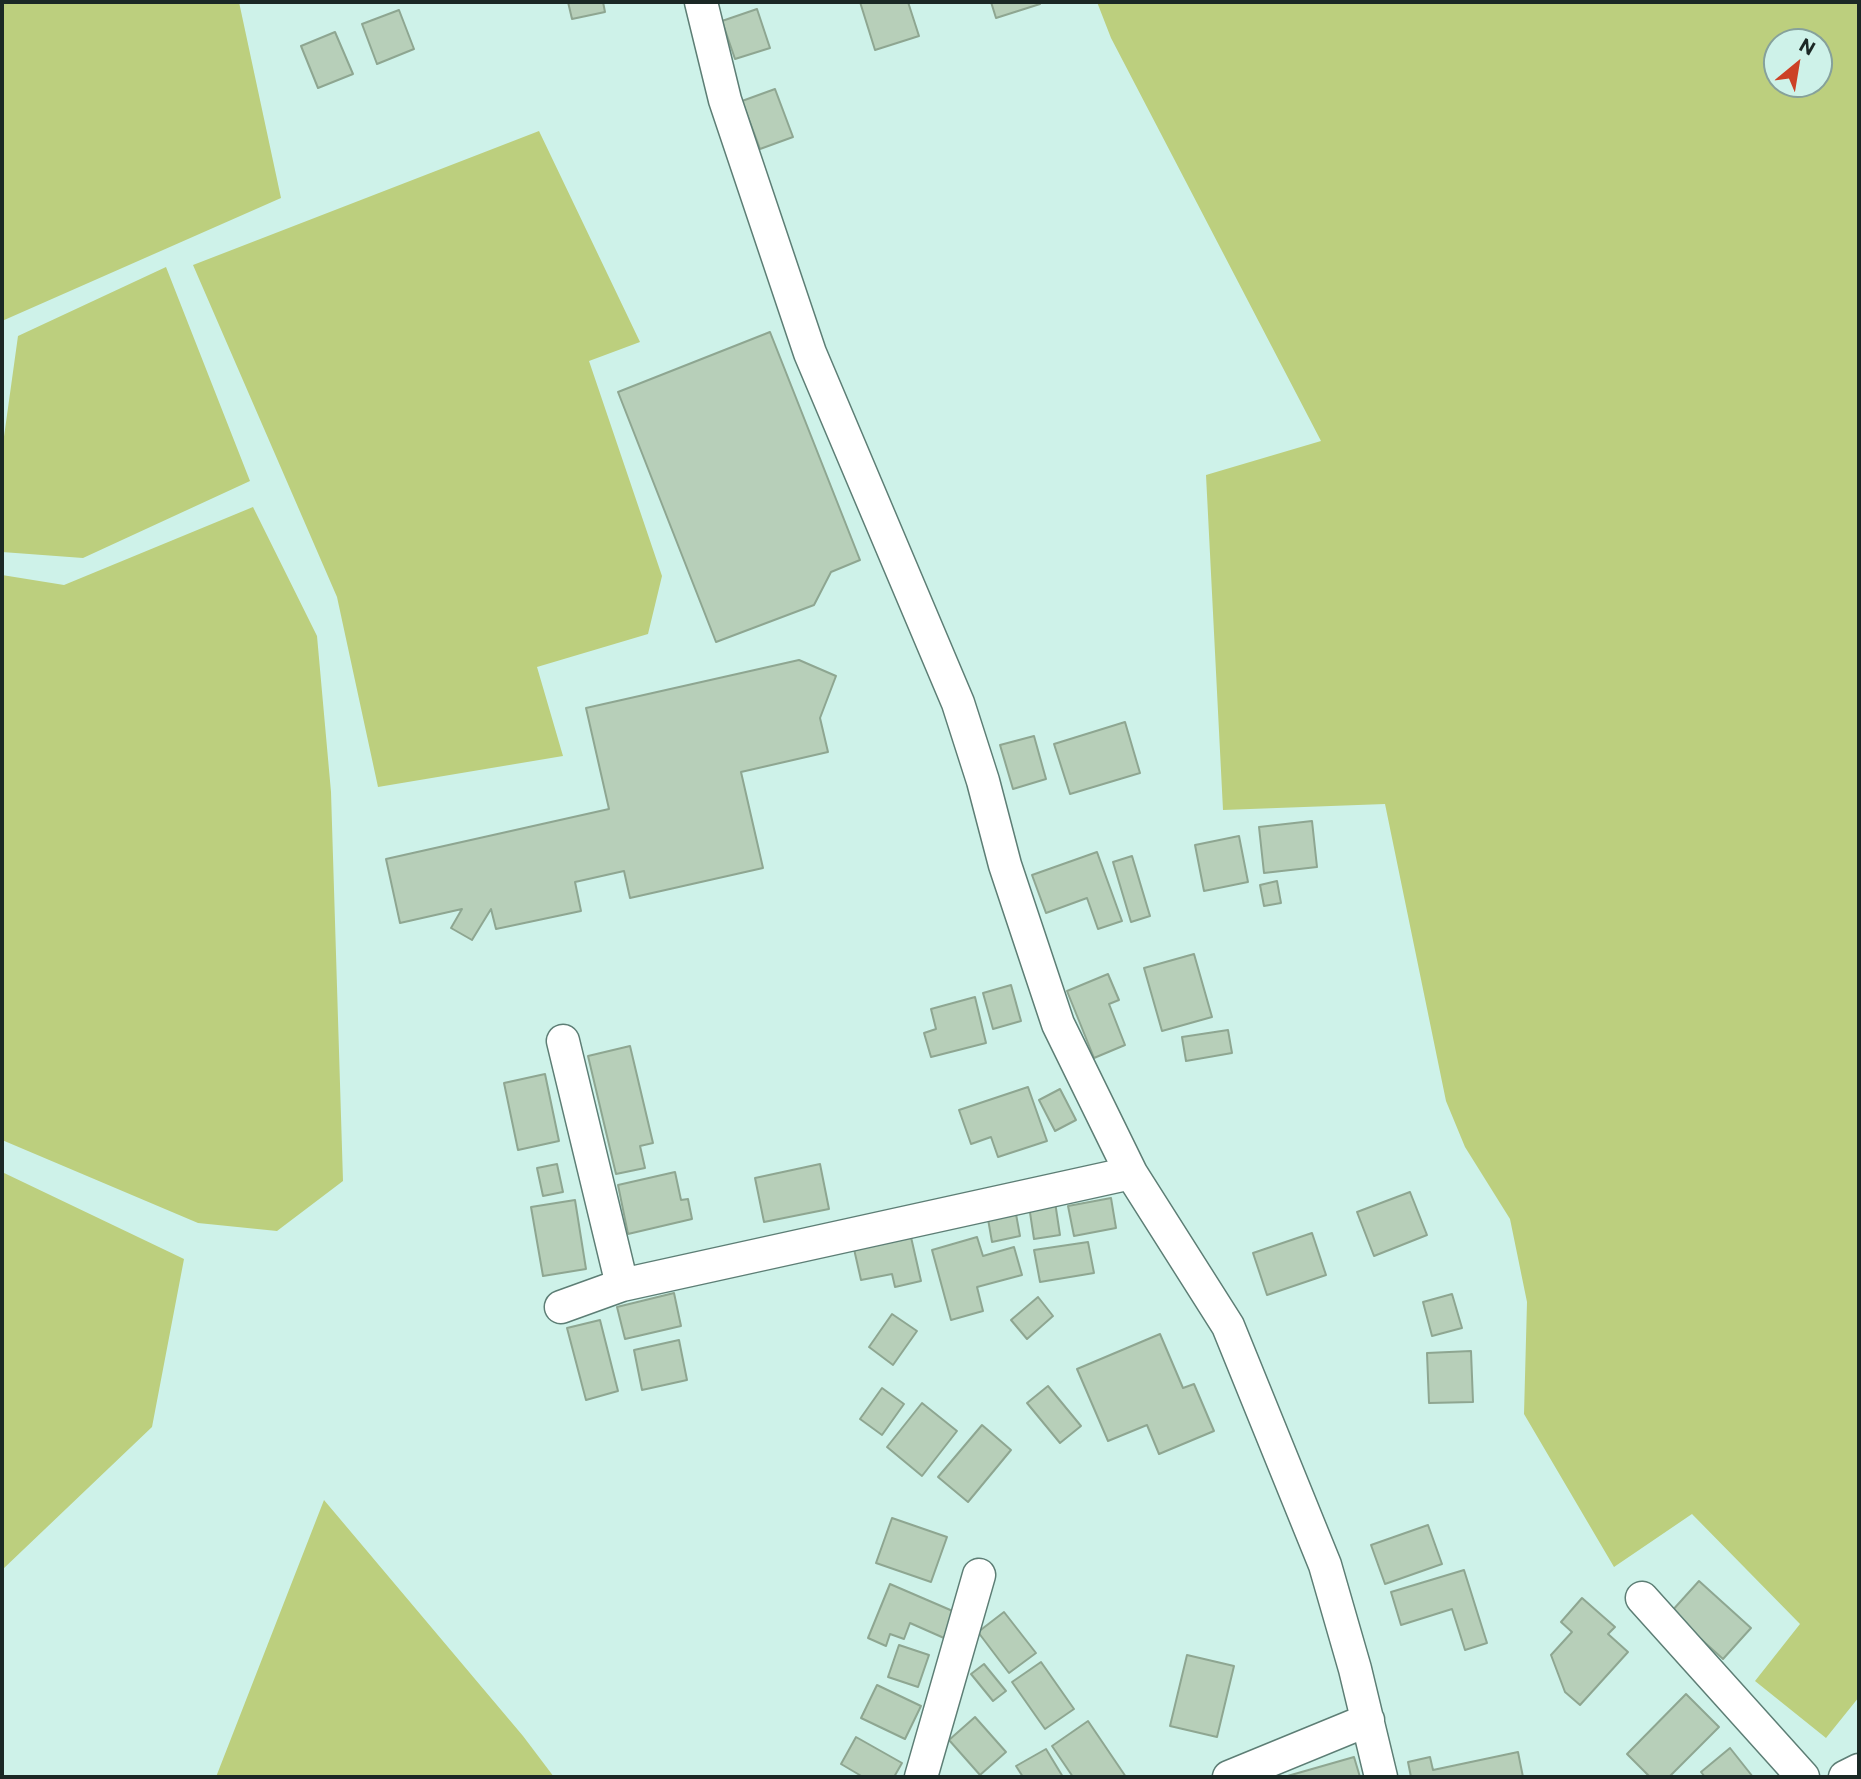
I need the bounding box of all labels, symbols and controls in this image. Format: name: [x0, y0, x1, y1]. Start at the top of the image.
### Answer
north arrow: [1763, 28, 1833, 98]
text: N: [1796, 33, 1820, 60]

